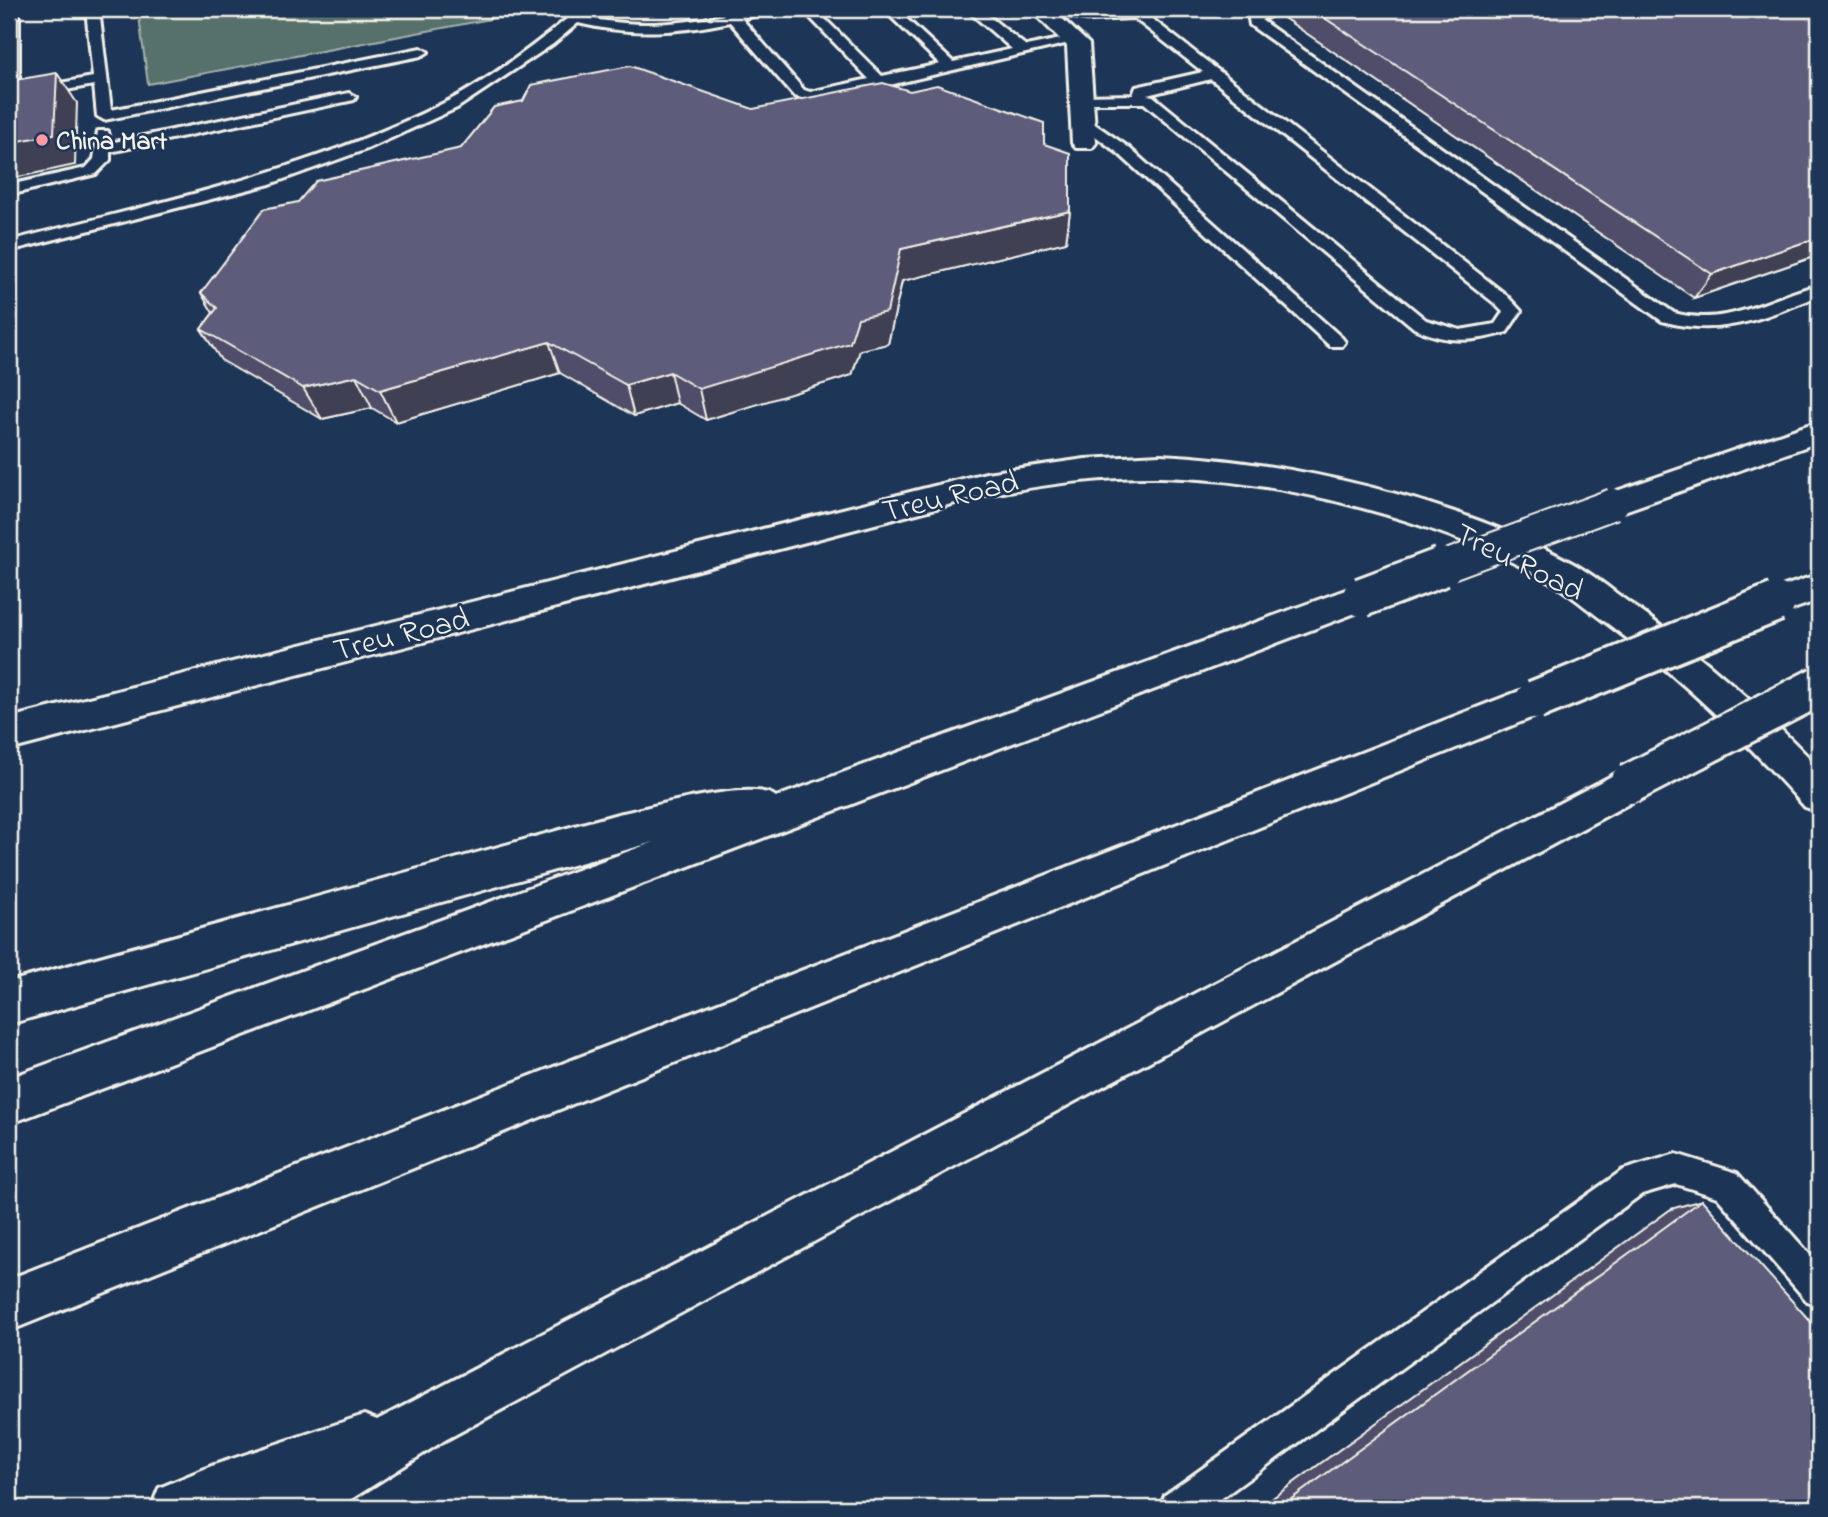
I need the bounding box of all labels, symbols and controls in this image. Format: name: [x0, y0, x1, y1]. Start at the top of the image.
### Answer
place label: China Mart: [56, 124, 168, 162]
marker: China Mart: [34, 132, 50, 148]
street label: Treu Road: [878, 460, 1024, 537]
street label: Treu Road: [1446, 513, 1591, 616]
street label: Treu Road: [329, 597, 475, 676]

